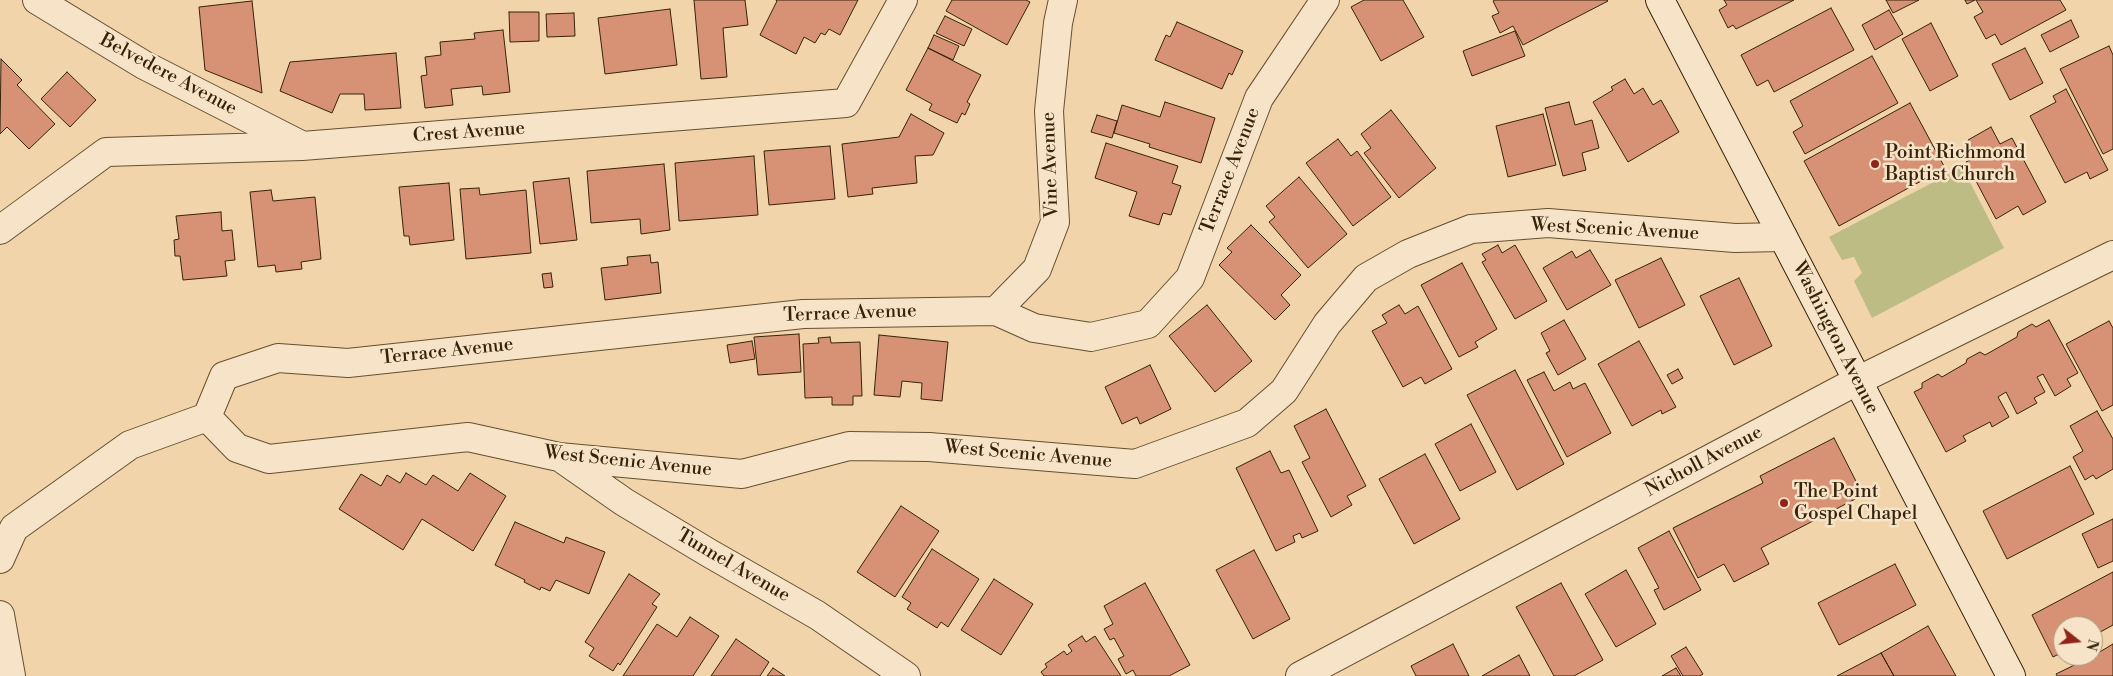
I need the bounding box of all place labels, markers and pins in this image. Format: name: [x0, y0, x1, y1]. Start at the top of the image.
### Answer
place label: Point Richmond Baptist Church: [1885, 142, 2025, 186]
marker: Point Richmond Baptist Church: [1869, 158, 1881, 170]
place label: The Point Gospel Chapel: [1794, 481, 1917, 525]
marker: The Point Gospel Chapel: [1778, 497, 1790, 509]

